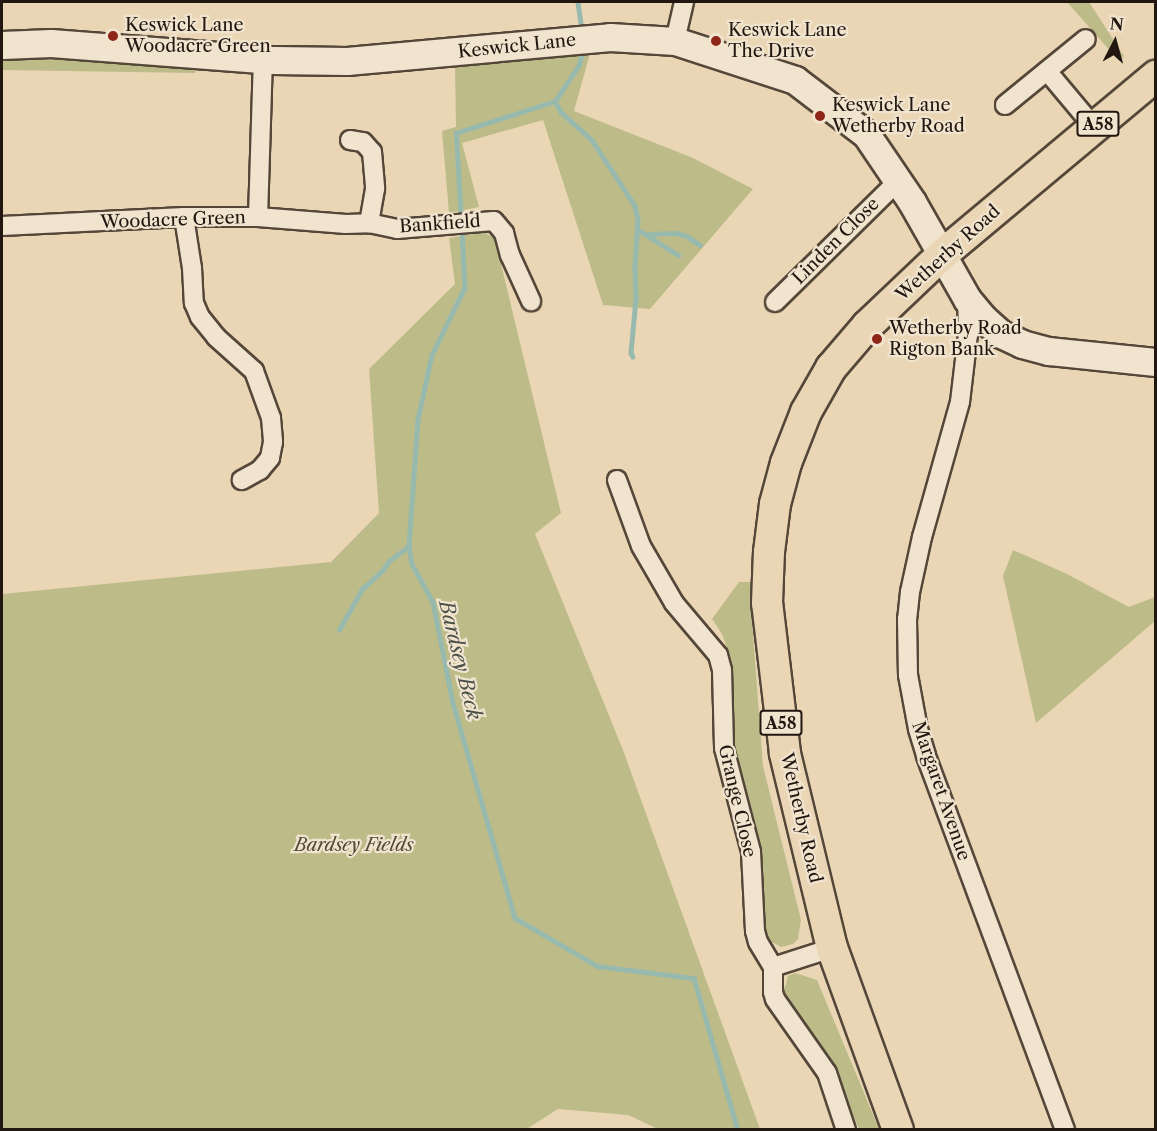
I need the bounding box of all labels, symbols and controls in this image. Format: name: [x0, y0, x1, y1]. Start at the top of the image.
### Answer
north arrow: [1085, 12, 1145, 72]
text: N: [1109, 13, 1125, 35]
place label: Keswick Lane Woodacre Green: [125, 15, 271, 57]
place label: Keswick Lane The Drive: [728, 20, 847, 63]
marker: Keswick Lane Woodacre Green: [106, 29, 120, 43]
street label: Keswick Lane: [457, 29, 577, 63]
marker: Keswick Lane The Drive: [709, 34, 723, 48]
place label: Keswick Lane Wetherby Road: [832, 95, 965, 138]
marker: Keswick Lane Wetherby Road: [813, 109, 827, 123]
road number: A58: [1076, 111, 1120, 137]
street label: Linden Close: [788, 193, 884, 289]
street label: Wetherby Road: [891, 200, 1005, 306]
street label: Woodacre Green: [100, 207, 246, 233]
street label: Bankfield: [399, 210, 481, 238]
place label: Wetherby Road Rigton Bank: [889, 318, 1022, 360]
marker: Wetherby Road Rigton Bank: [870, 332, 884, 346]
water label: Bardsey Beck: [434, 598, 486, 722]
road number: A58: [758, 710, 804, 736]
street label: Margaret Avenue: [907, 718, 975, 864]
street label: Grange Close: [714, 742, 760, 860]
street label: Wetherby Road: [775, 751, 827, 885]
park label: Bardsey Fields: [294, 834, 414, 856]

